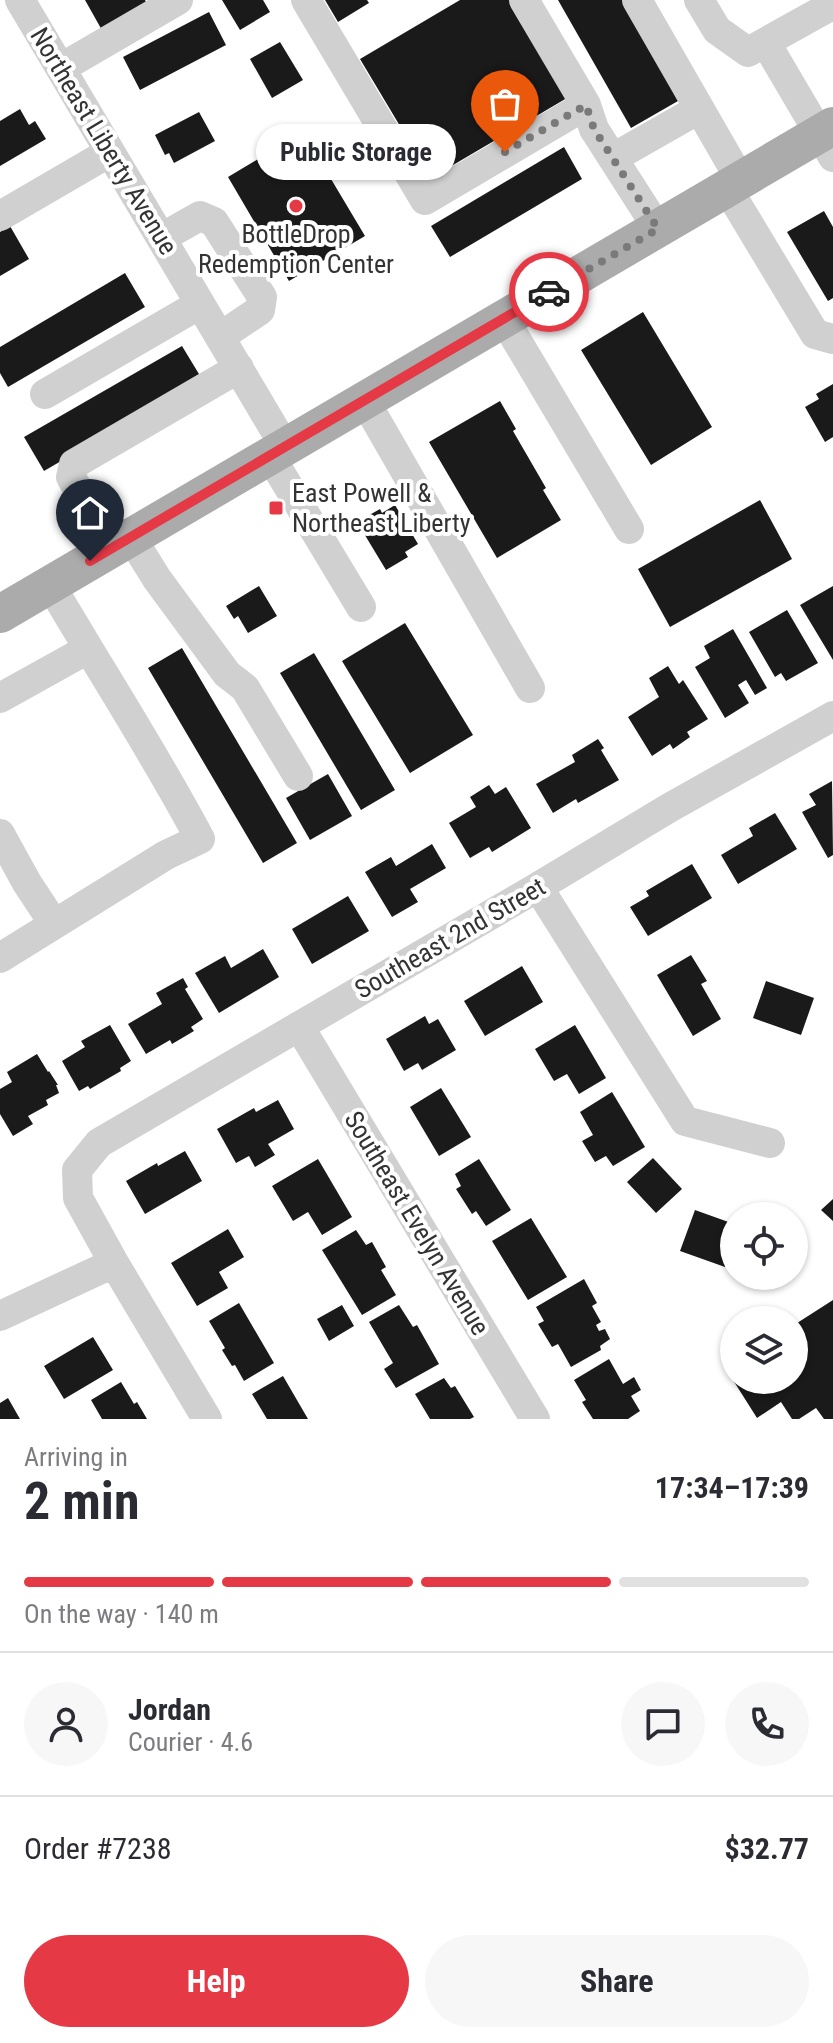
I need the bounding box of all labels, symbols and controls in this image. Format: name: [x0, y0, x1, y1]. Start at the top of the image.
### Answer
street label: Northeast Liberty Avenue: [24, 22, 184, 260]
pin: [471, 70, 539, 152]
icon: bag: [483, 82, 527, 126]
callout: Public Storage: [257, 124, 457, 180]
text: Public Storage: [280, 137, 432, 167]
marker: BottleDrop Redemption Center: [287, 197, 305, 215]
place label: BottleDrop Redemption Center: [198, 219, 394, 279]
courier: [509, 252, 589, 332]
icon: car: [527, 270, 571, 314]
place label: East Powell & Northeast Liberty: [292, 478, 471, 538]
pin: [56, 479, 124, 561]
icon: home: [68, 491, 112, 535]
marker: East Powell & Northeast Liberty: [267, 499, 285, 517]
street label: Southeast 2nd Street: [350, 871, 550, 1005]
street label: Southeast Evelyn Avenue: [338, 1106, 496, 1340]
map controls: [720, 1202, 808, 1394]
button: locate: [720, 1202, 808, 1290]
button: layers: [720, 1306, 808, 1394]
text: Arriving in: [24, 1442, 128, 1472]
text: 17:34–17:39: [655, 1470, 809, 1505]
text: 2 min: [24, 1471, 140, 1532]
text: On the way · 140 m: [24, 1599, 219, 1629]
button: person: [24, 1682, 108, 1766]
button: chat: [621, 1682, 705, 1766]
button: phone: [725, 1682, 809, 1766]
text: Jordan: [128, 1692, 211, 1727]
text: Courier · 4.6: [128, 1727, 253, 1757]
text: Order #7238: [24, 1831, 172, 1866]
text: $32.77: [724, 1831, 809, 1866]
button: Help: [24, 1935, 409, 2027]
button: Share: [425, 1935, 809, 2027]

